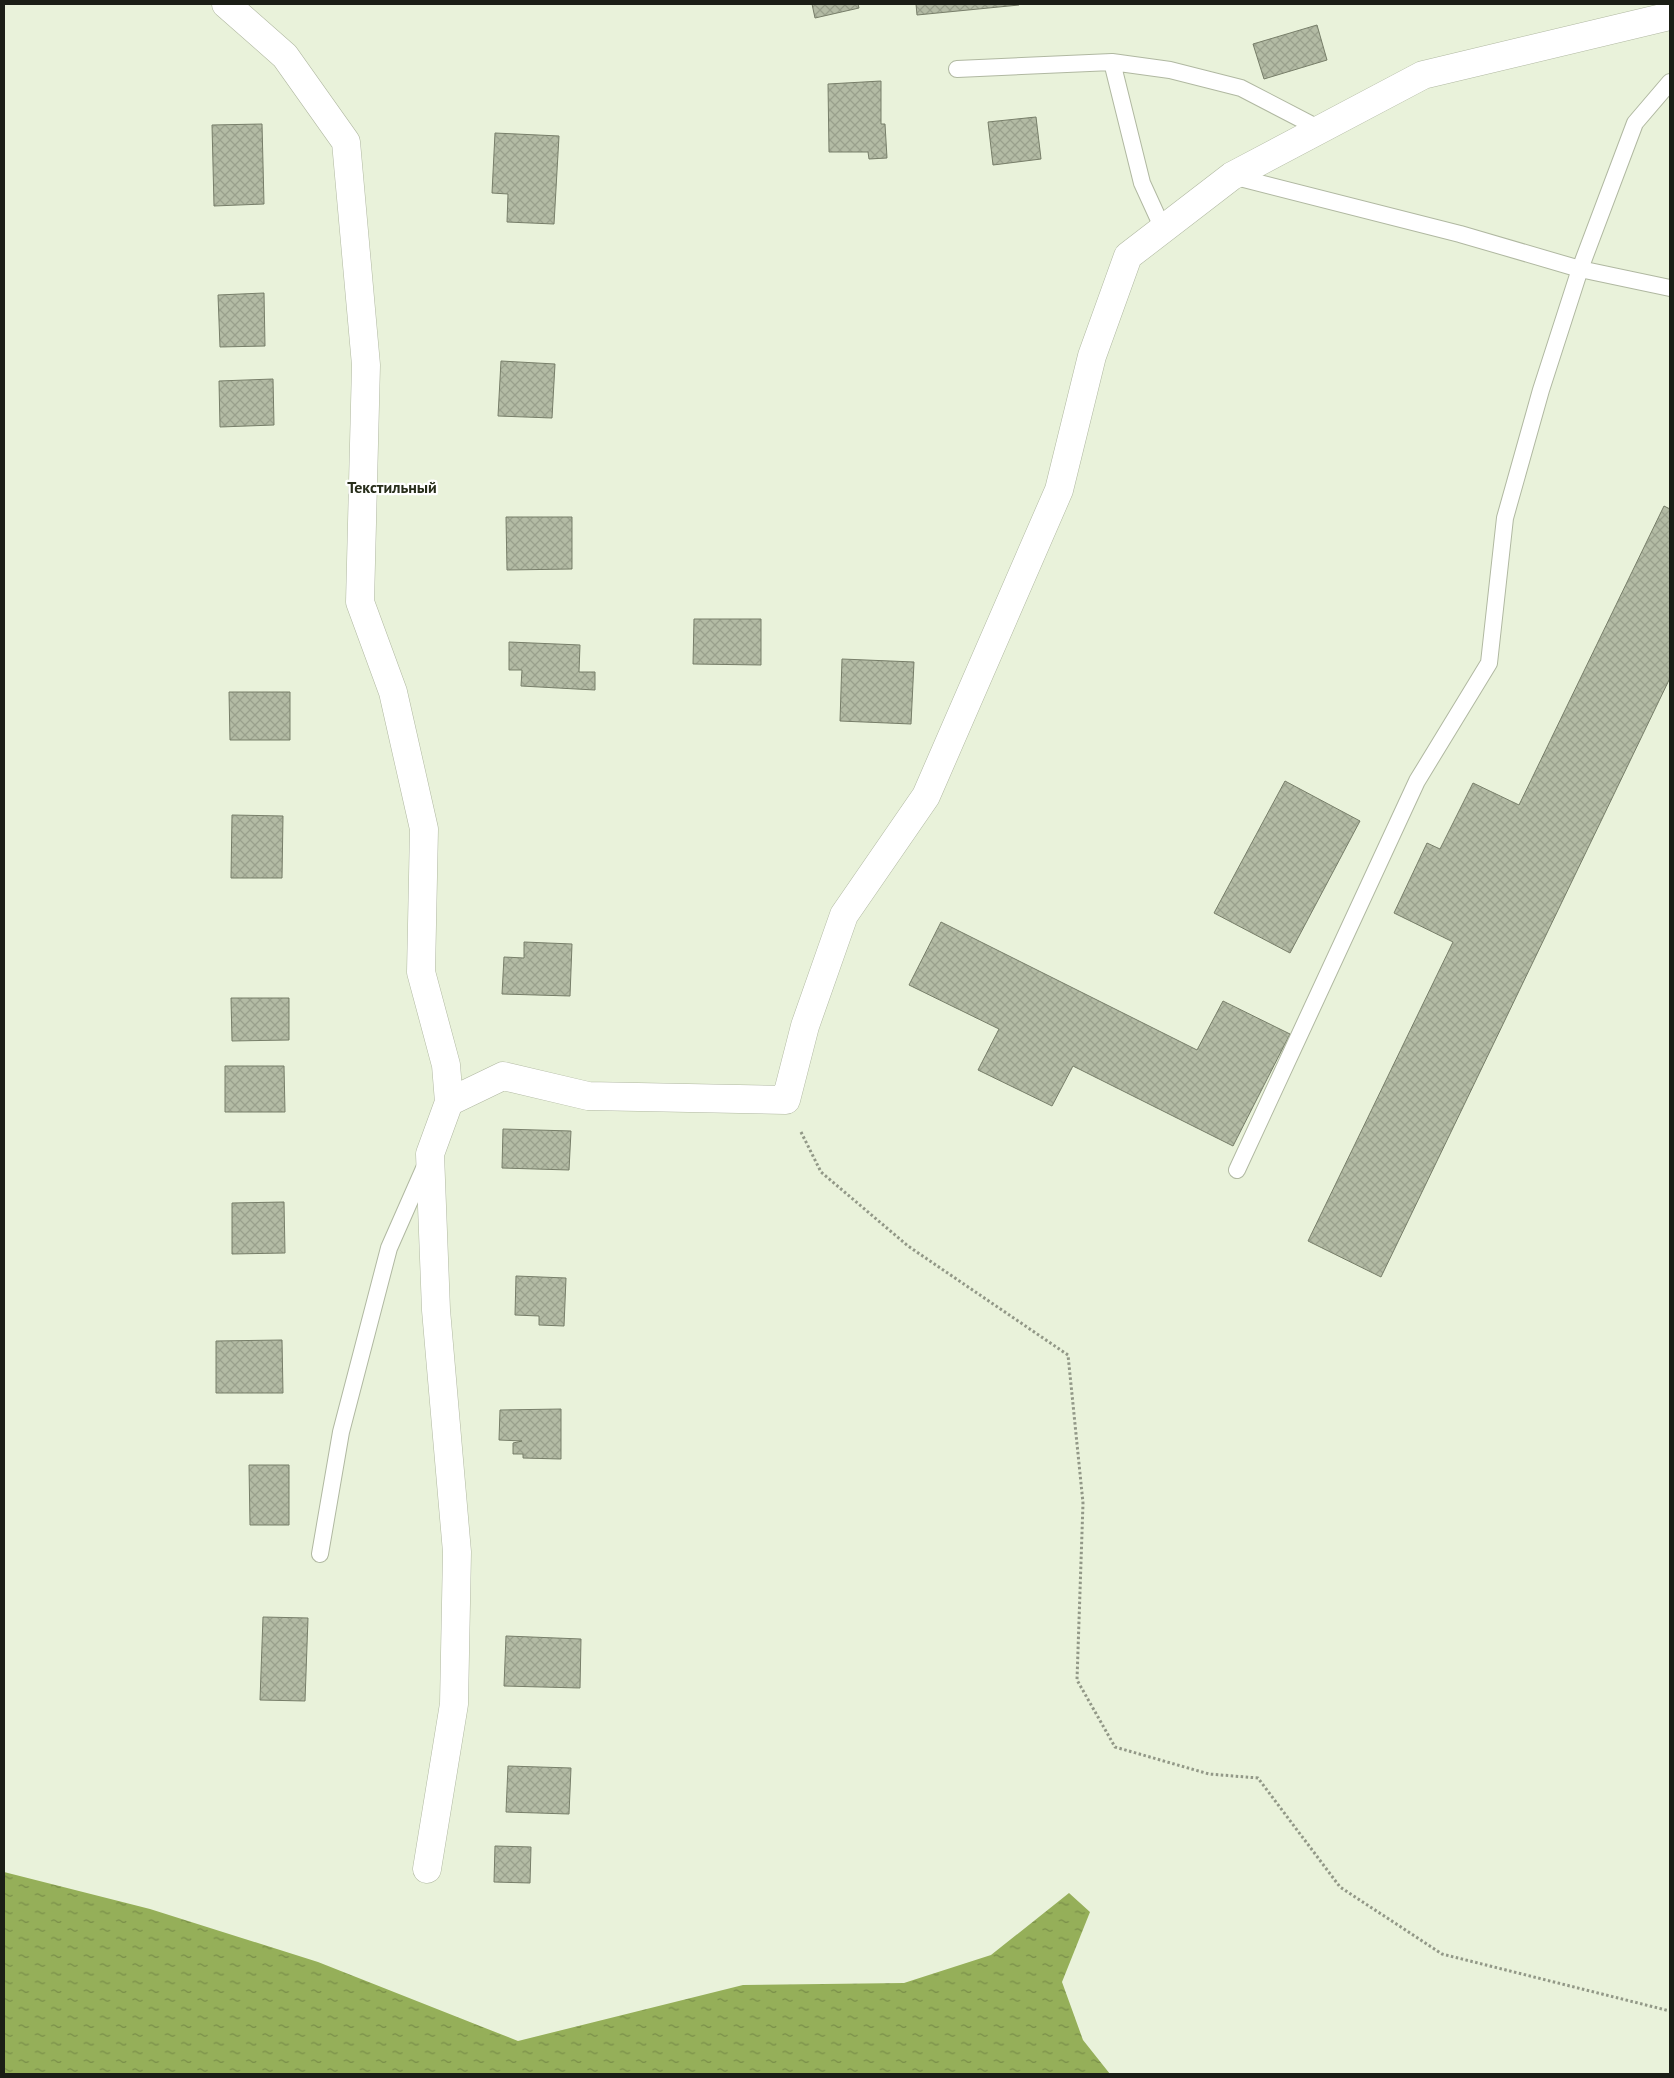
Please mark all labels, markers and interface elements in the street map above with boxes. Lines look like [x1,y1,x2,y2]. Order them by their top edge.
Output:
district label: Текстильный [347,477,437,497]

